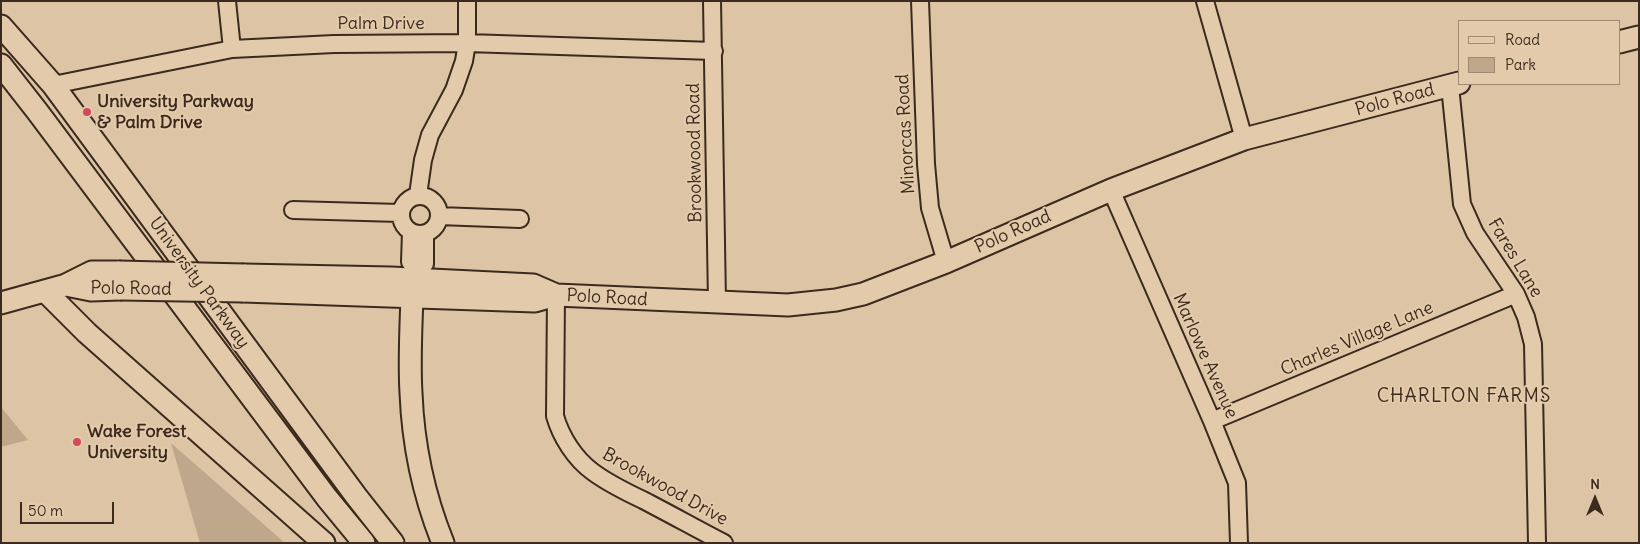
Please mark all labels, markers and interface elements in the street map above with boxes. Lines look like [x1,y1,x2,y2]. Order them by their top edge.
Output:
street label: Palm Drive [337,13,425,35]
legend [1458,20,1620,85]
text: Road [1505,30,1540,49]
text: Park [1505,55,1536,74]
street label: Minorcas Road [892,73,920,195]
street label: Polo Road [1353,79,1437,121]
street label: Brookwood Road [683,83,707,223]
place label: University Parkway & Palm Drive [97,91,254,134]
marker: University Parkway & Palm Drive [81,106,93,118]
street label: Polo Road [972,206,1054,258]
street label: University Parkway [144,213,254,353]
street label: Fares Lane [1483,214,1547,302]
street label: Polo Road [90,277,172,301]
street label: Polo Road [566,285,648,311]
street label: Marlowe Avenue [1168,290,1242,422]
street label: Charles Village Lane [1277,297,1437,381]
district label: CHARLTON FARMS [1375,386,1553,408]
place label: Wake Forest University [87,421,186,464]
marker: Wake Forest University [71,436,83,448]
street label: Brookwood Drive [598,444,732,530]
north arrow [1570,474,1620,524]
text: N [1590,475,1600,493]
scale bar [22,492,116,524]
text: 50 m [28,501,63,520]

